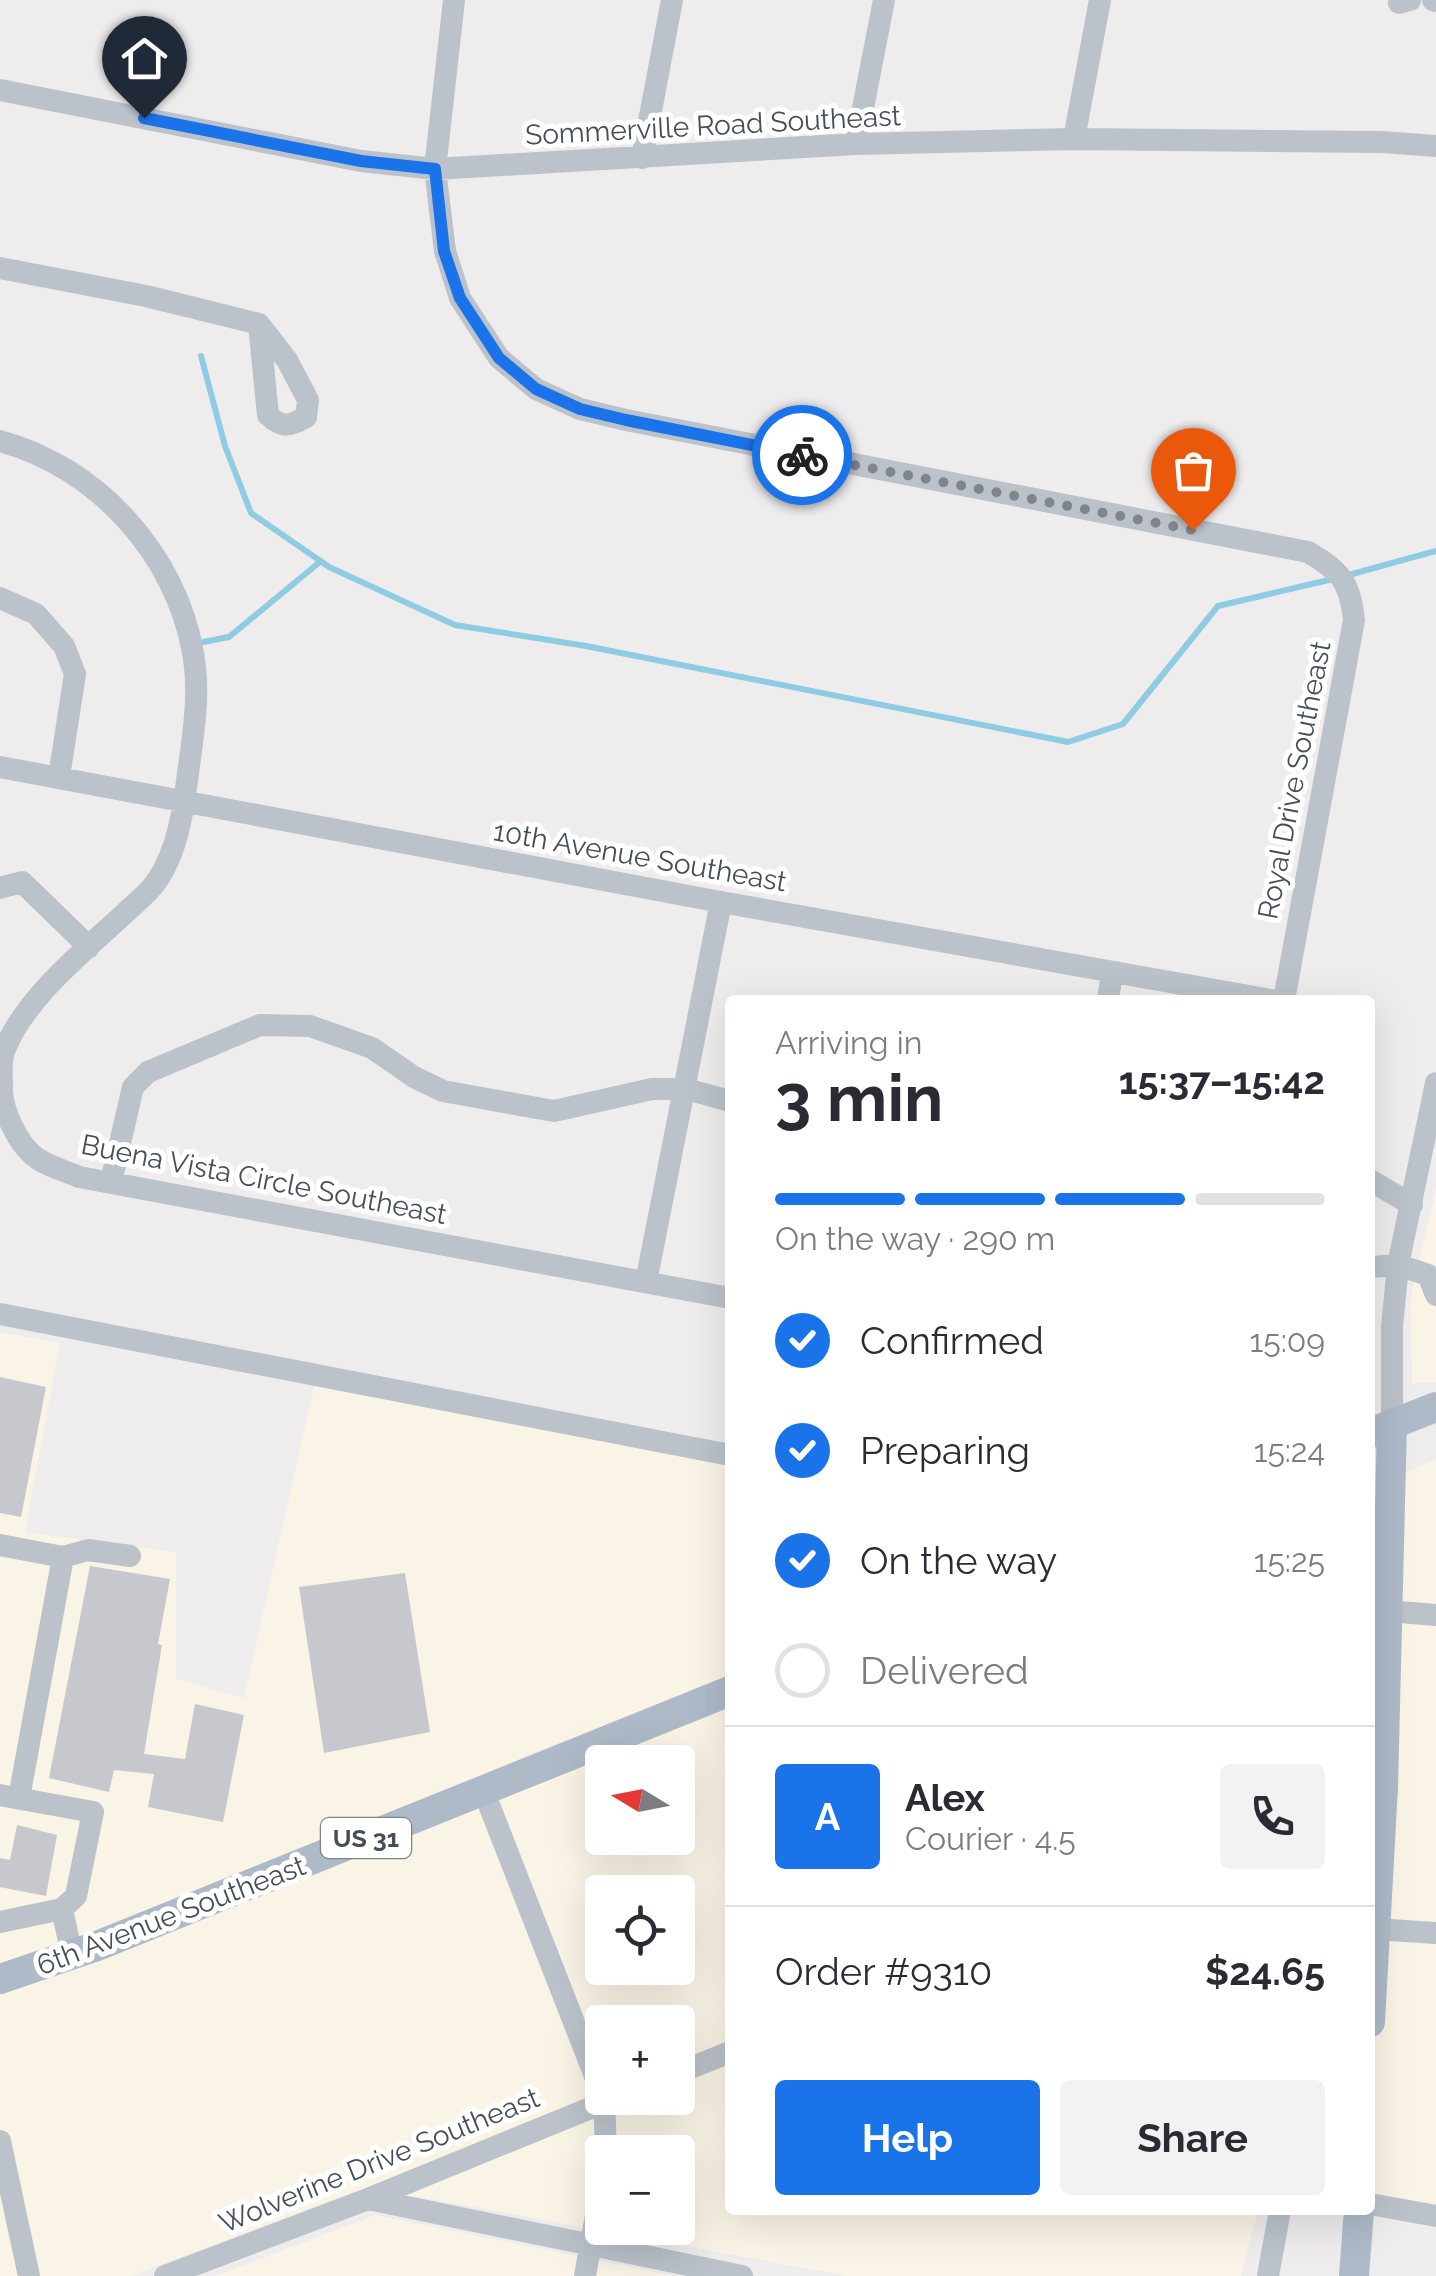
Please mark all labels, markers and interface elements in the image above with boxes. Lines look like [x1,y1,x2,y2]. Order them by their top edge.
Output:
pin [102,16,187,119]
icon: home [117,31,172,86]
street label: Sommerville Road Southeast [524,99,902,152]
courier [752,405,852,505]
icon: bike [775,428,830,483]
pin [1151,428,1236,531]
icon: bag [1166,443,1221,498]
street label: Royal Drive Southeast [1251,638,1338,922]
street label: 10th Avenue Southeast [491,814,790,899]
text: Arriving in [775,1024,922,1061]
text: 15:37–15:42 [1119,1058,1325,1103]
text: 3 min [775,1060,943,1136]
street label: Buena Vista Circle Southeast [78,1128,450,1231]
text: On the way · 290 m [775,1220,1055,1257]
icon: check [775,1313,830,1368]
text: Confirmed [860,1318,1044,1363]
text: 15:09 [1250,1322,1325,1359]
icon: check [775,1423,830,1478]
text: Preparing [860,1428,1030,1473]
text: 15:24 [1254,1432,1325,1469]
icon: check [775,1533,830,1588]
text: On the way [860,1538,1057,1583]
text: 15:25 [1254,1542,1325,1579]
text: Delivered [860,1648,1029,1693]
north arrow [585,1745,695,1855]
map controls [585,1745,695,2245]
button: phone [1220,1764,1325,1869]
text: Alex [905,1775,985,1820]
text: A [815,1794,840,1839]
road number: US 31 [321,1818,411,1858]
text: Courier · 4.5 [905,1820,1076,1857]
street label: 6th Avenue Southeast [32,1849,311,1982]
button: locate [585,1875,695,1985]
text: Order #9310 [775,1949,992,1994]
text: $24.65 [1205,1949,1325,1994]
button: + [585,2005,695,2115]
button: Help [775,2080,1040,2195]
button: Share [1060,2080,1325,2195]
street label: Wolverine Drive Southeast [214,2081,545,2240]
button: − [585,2135,695,2245]

